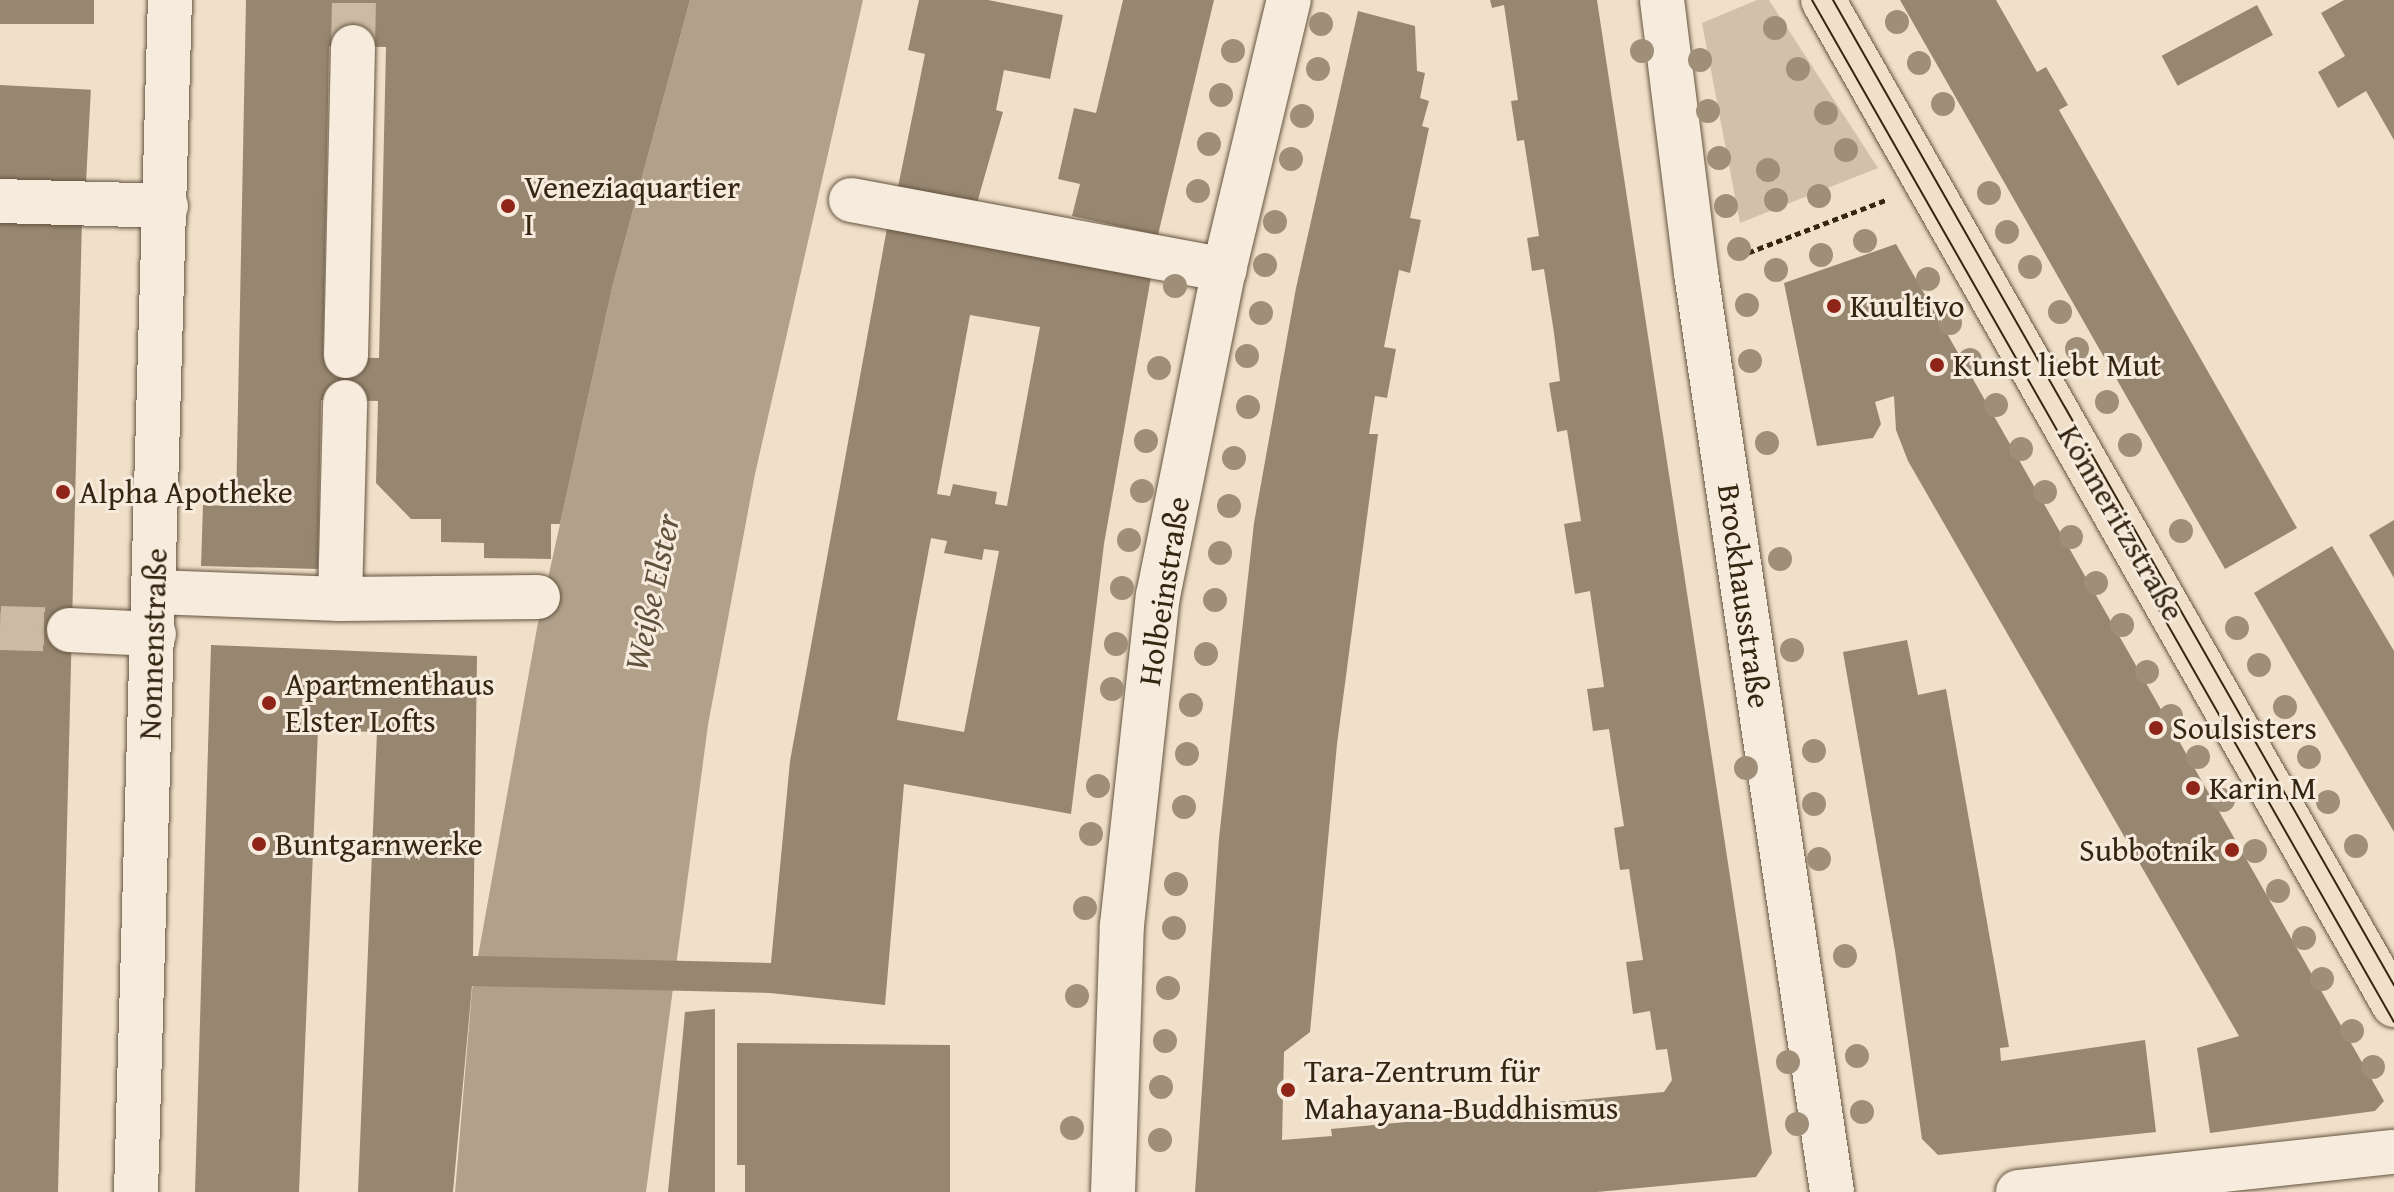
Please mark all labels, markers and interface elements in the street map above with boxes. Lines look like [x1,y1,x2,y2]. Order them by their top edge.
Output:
place label: Veneziaquartier I [524,169,740,244]
marker: Veneziaquartier I [499,197,517,215]
place label: Kuultivo [1850,287,1964,325]
marker: Kuultivo [1825,297,1843,315]
place label: Kunst liebt Mut [1953,346,2161,384]
marker: Kunst liebt Mut [1928,356,1946,374]
street label: Könneritzstraße [2050,418,2192,628]
place label: Alpha Apotheke [79,473,293,511]
street label: Brockhausstraße [1709,481,1779,711]
marker: Alpha Apotheke [54,483,72,501]
street label: Holbeinstraße [1130,494,1198,688]
water label: Weiße Elster [614,510,688,674]
street label: Nonnenstraße [130,547,176,741]
place label: Apartmenthaus Elster Lofts [285,666,495,741]
marker: Apartmenthaus Elster Lofts [260,694,278,712]
place label: Soulsisters [2172,709,2317,747]
marker: Soulsisters [2147,719,2165,737]
place label: Karin M [2209,769,2316,807]
marker: Karin M [2184,779,2202,797]
place label: Buntgarnwerke [275,825,483,863]
place label: Subbotnik [2079,831,2216,869]
marker: Buntgarnwerke [250,835,268,853]
marker: Subbotnik [2223,841,2241,859]
place label: Tara-Zentrum für Mahayana-Buddhismus [1304,1053,1619,1128]
marker: Tara-Zentrum für Mahayana-Buddhismus [1279,1081,1297,1099]

